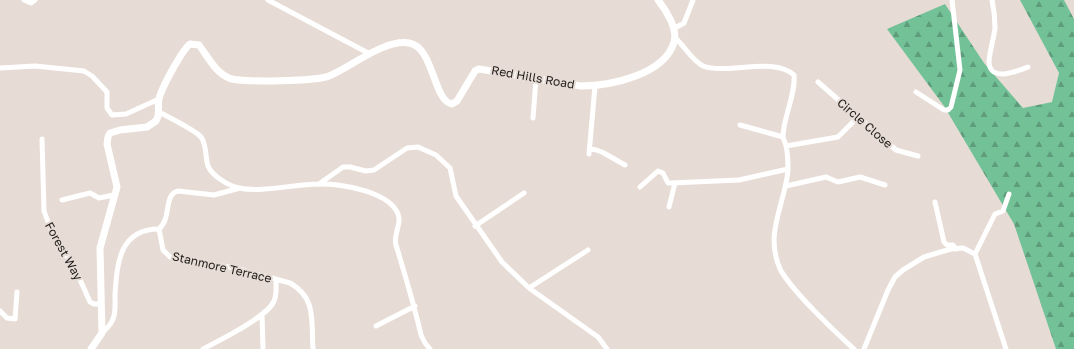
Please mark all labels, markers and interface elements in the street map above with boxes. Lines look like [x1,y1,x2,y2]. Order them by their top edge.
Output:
street label: Red Hills Road [490,62,576,92]
street label: Circle Close [834,95,896,151]
street label: Forest Way [42,219,86,283]
street label: Stanmore Terrace [171,248,273,286]

